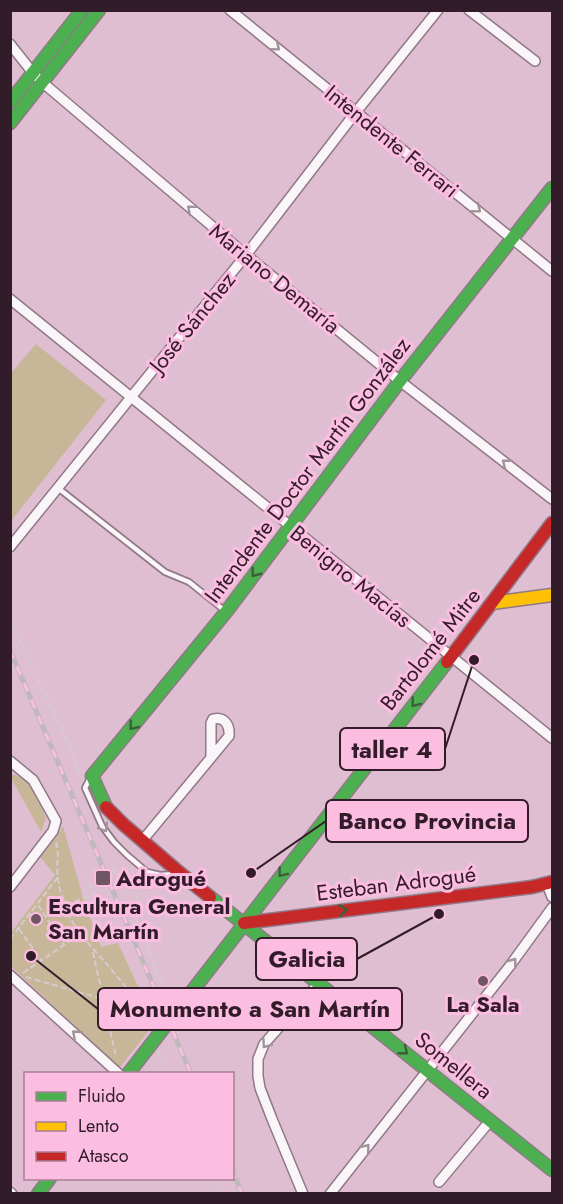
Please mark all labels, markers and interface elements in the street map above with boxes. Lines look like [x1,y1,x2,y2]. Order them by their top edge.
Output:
one-way arrow [269,40,280,51]
street label: Intendente Ferrari [318,77,466,205]
one-way arrow [470,202,481,213]
one-way arrow [187,205,198,216]
street label: Mariano Demaría [203,215,347,341]
street label: José Sánchez [139,265,243,382]
street label: Intendente Doctor Martín González [196,330,418,610]
one-way arrow [502,460,513,471]
street label: Benigno Macías [284,517,419,635]
one-way arrow [252,567,263,578]
street label: Bartolomé Mitre [372,581,488,717]
one-way arrow [412,697,423,708]
one-way arrow [130,719,141,730]
callout: taller 4 [340,728,445,770]
text: taller 4 [351,732,433,767]
callout: Banco Provincia [326,800,528,842]
text: Banco Provincia [338,803,516,838]
one-way arrow [97,822,109,832]
street label: Esteban Adrogué [314,857,478,909]
place label: Adrogué [115,862,206,894]
one-way arrow [279,867,290,878]
marker: Adrogué [94,869,112,887]
place label: Escultura General San Martín [48,890,231,947]
one-way arrow [339,905,348,917]
marker: Escultura General San Martín [29,912,43,926]
callout: Galicia [256,938,357,980]
text: Galicia [269,941,346,976]
one-way arrow [506,957,517,968]
marker: La Sala [476,974,490,988]
callout: Monumento a San Martín [98,988,402,1030]
place label: La Sala [446,988,520,1020]
text: Monumento a San Martín [110,991,390,1026]
street label: Somellera [408,1024,500,1106]
one-way arrow [72,1030,83,1041]
one-way arrow [262,1037,273,1048]
one-way arrow [397,1044,408,1055]
legend [24,1072,234,1180]
text: Fluido [78,1083,126,1109]
text: Lento [78,1113,119,1139]
text: Atasco [78,1143,129,1169]
one-way arrow [359,1144,370,1155]

